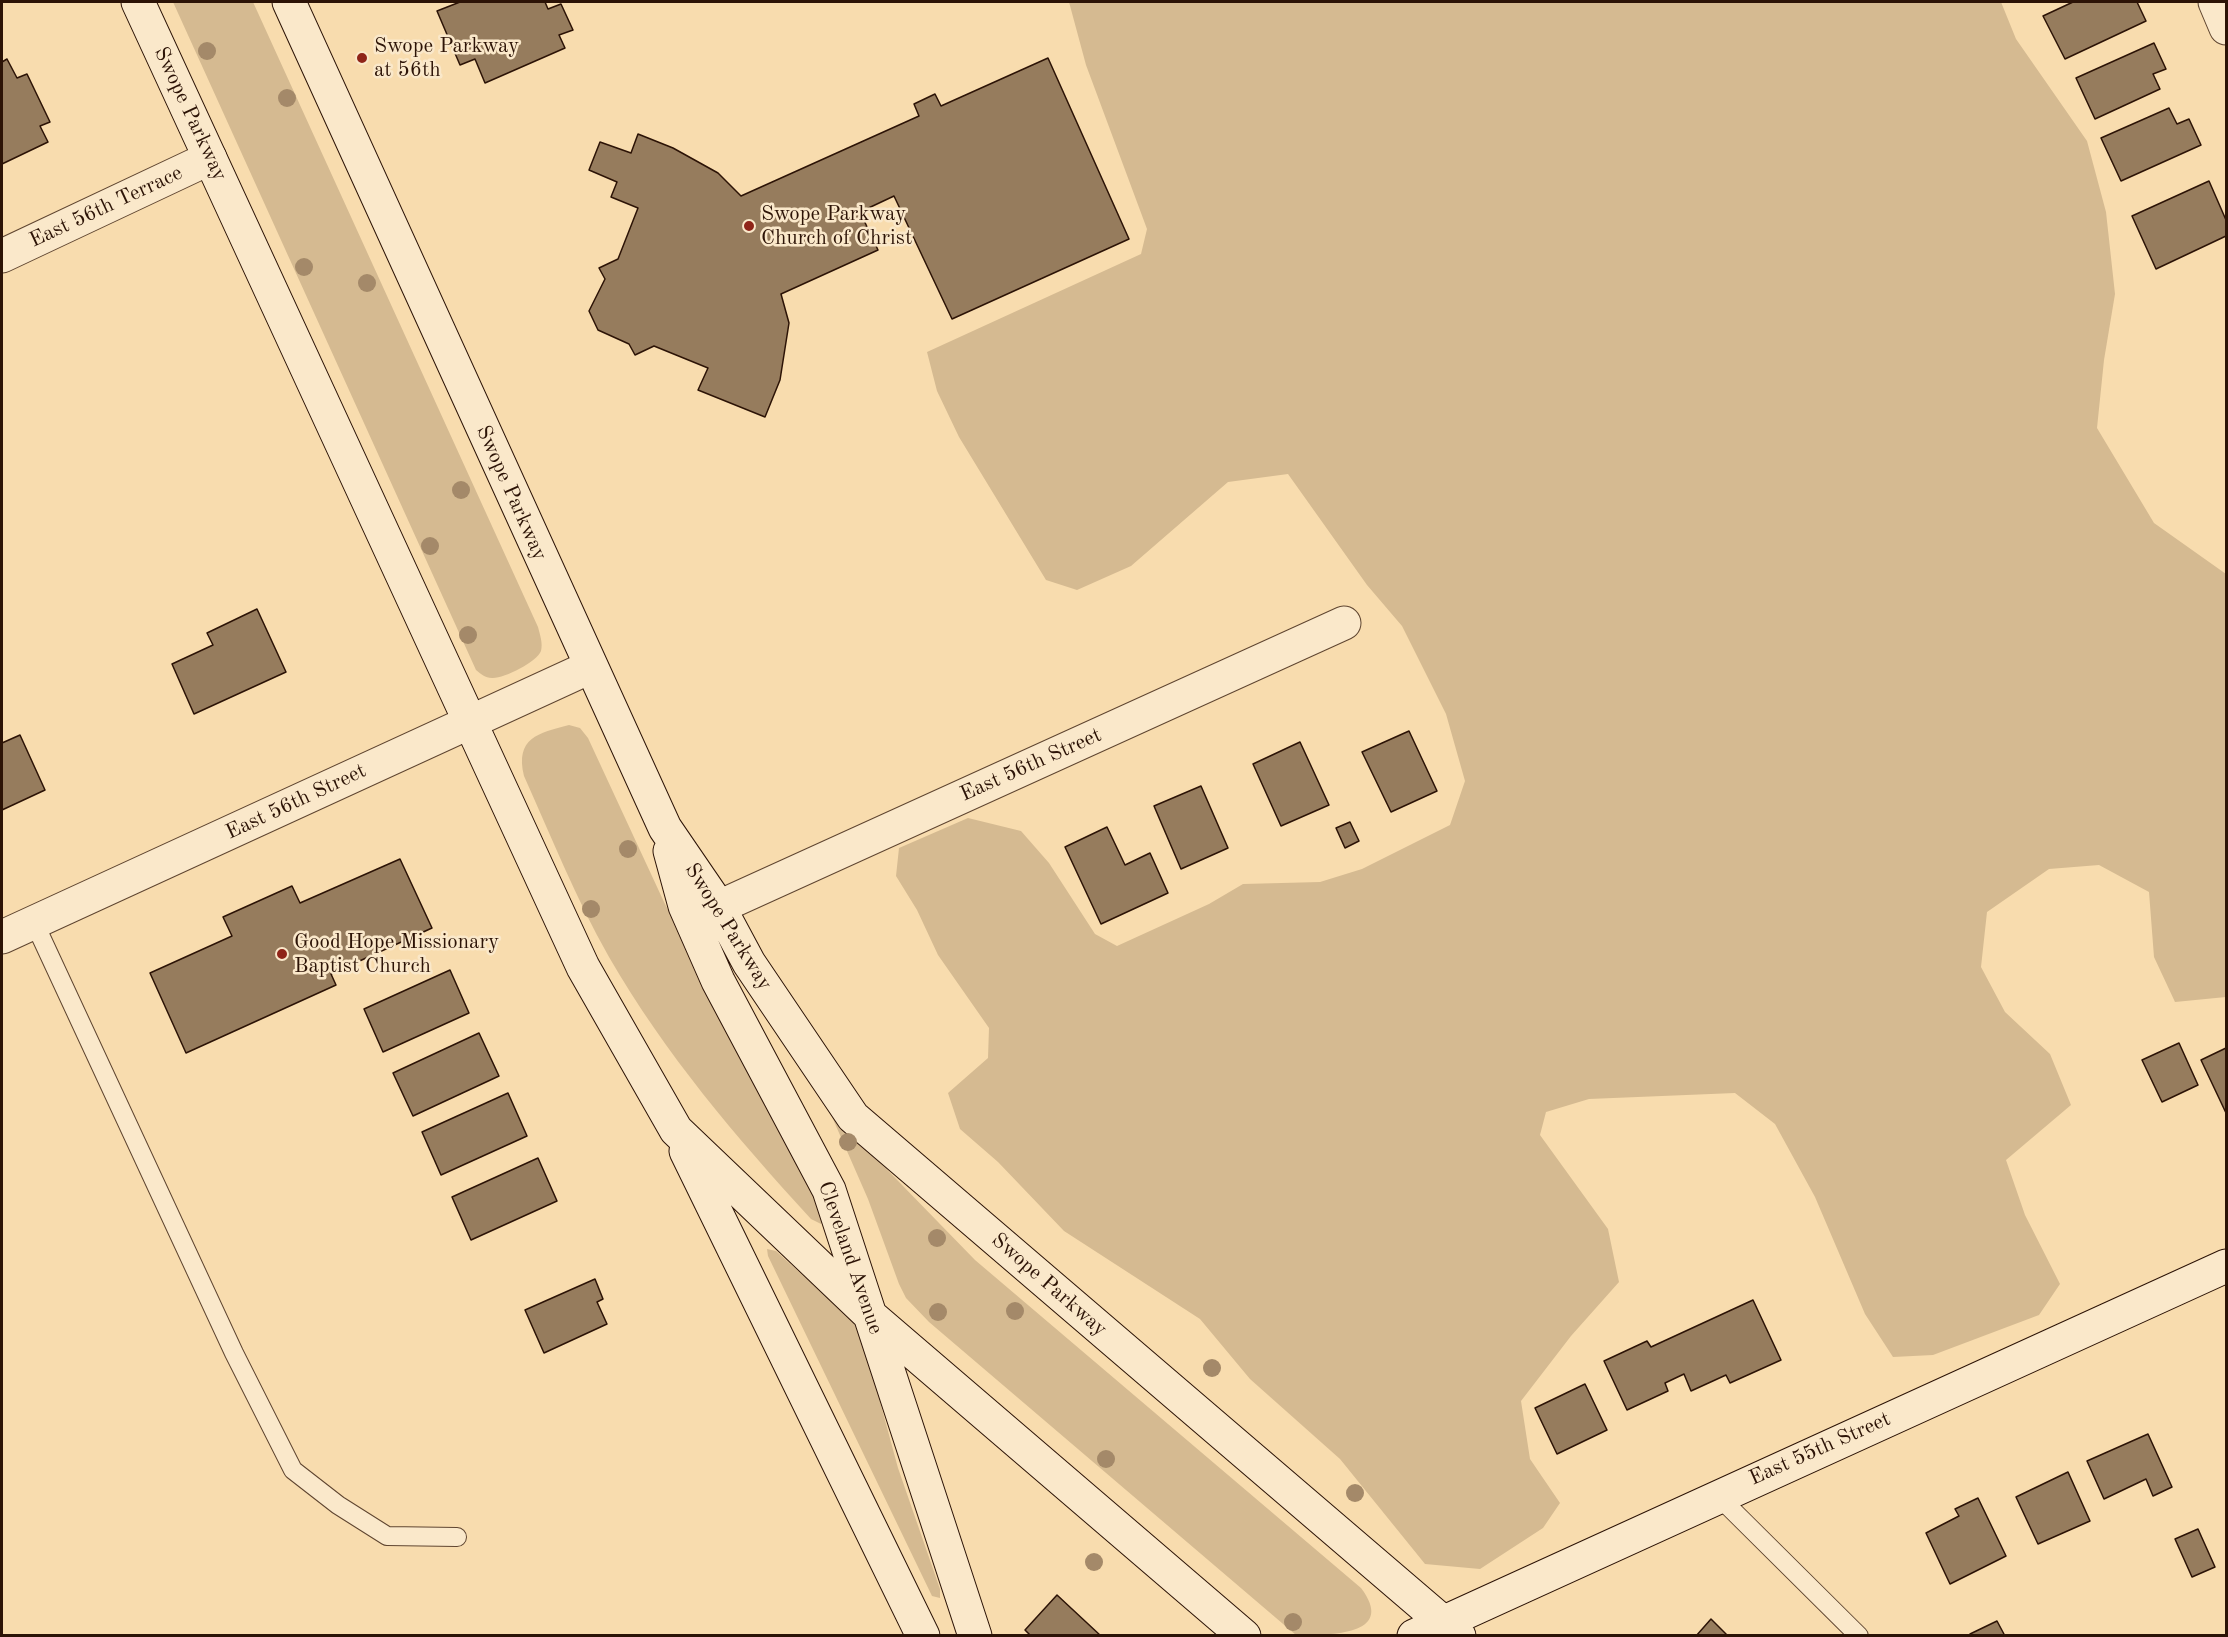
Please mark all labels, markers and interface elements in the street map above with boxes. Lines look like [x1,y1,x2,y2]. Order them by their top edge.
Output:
place label: Swope Parkway at 56th [374,33,519,83]
street label: Swope Parkway [148,43,232,185]
marker: Swope Parkway at 56th [355,51,369,65]
street label: East 56th Terrace [26,161,186,253]
place label: Swope Parkway Church of Christ [761,201,912,251]
marker: Swope Parkway Church of Christ [742,219,756,233]
street label: Swope Parkway [470,422,552,564]
street label: East 56th Street [957,723,1105,807]
street label: East 56th Street [222,758,370,846]
street label: Swope Parkway [679,859,777,995]
place label: Good Hope Missionary Baptist Church [294,929,499,979]
marker: Good Hope Missionary Baptist Church [275,947,289,961]
street label: Cleveland Avenue [812,1178,888,1338]
street label: Swope Parkway [986,1228,1112,1342]
street label: East 55th Street [1746,1407,1894,1491]

